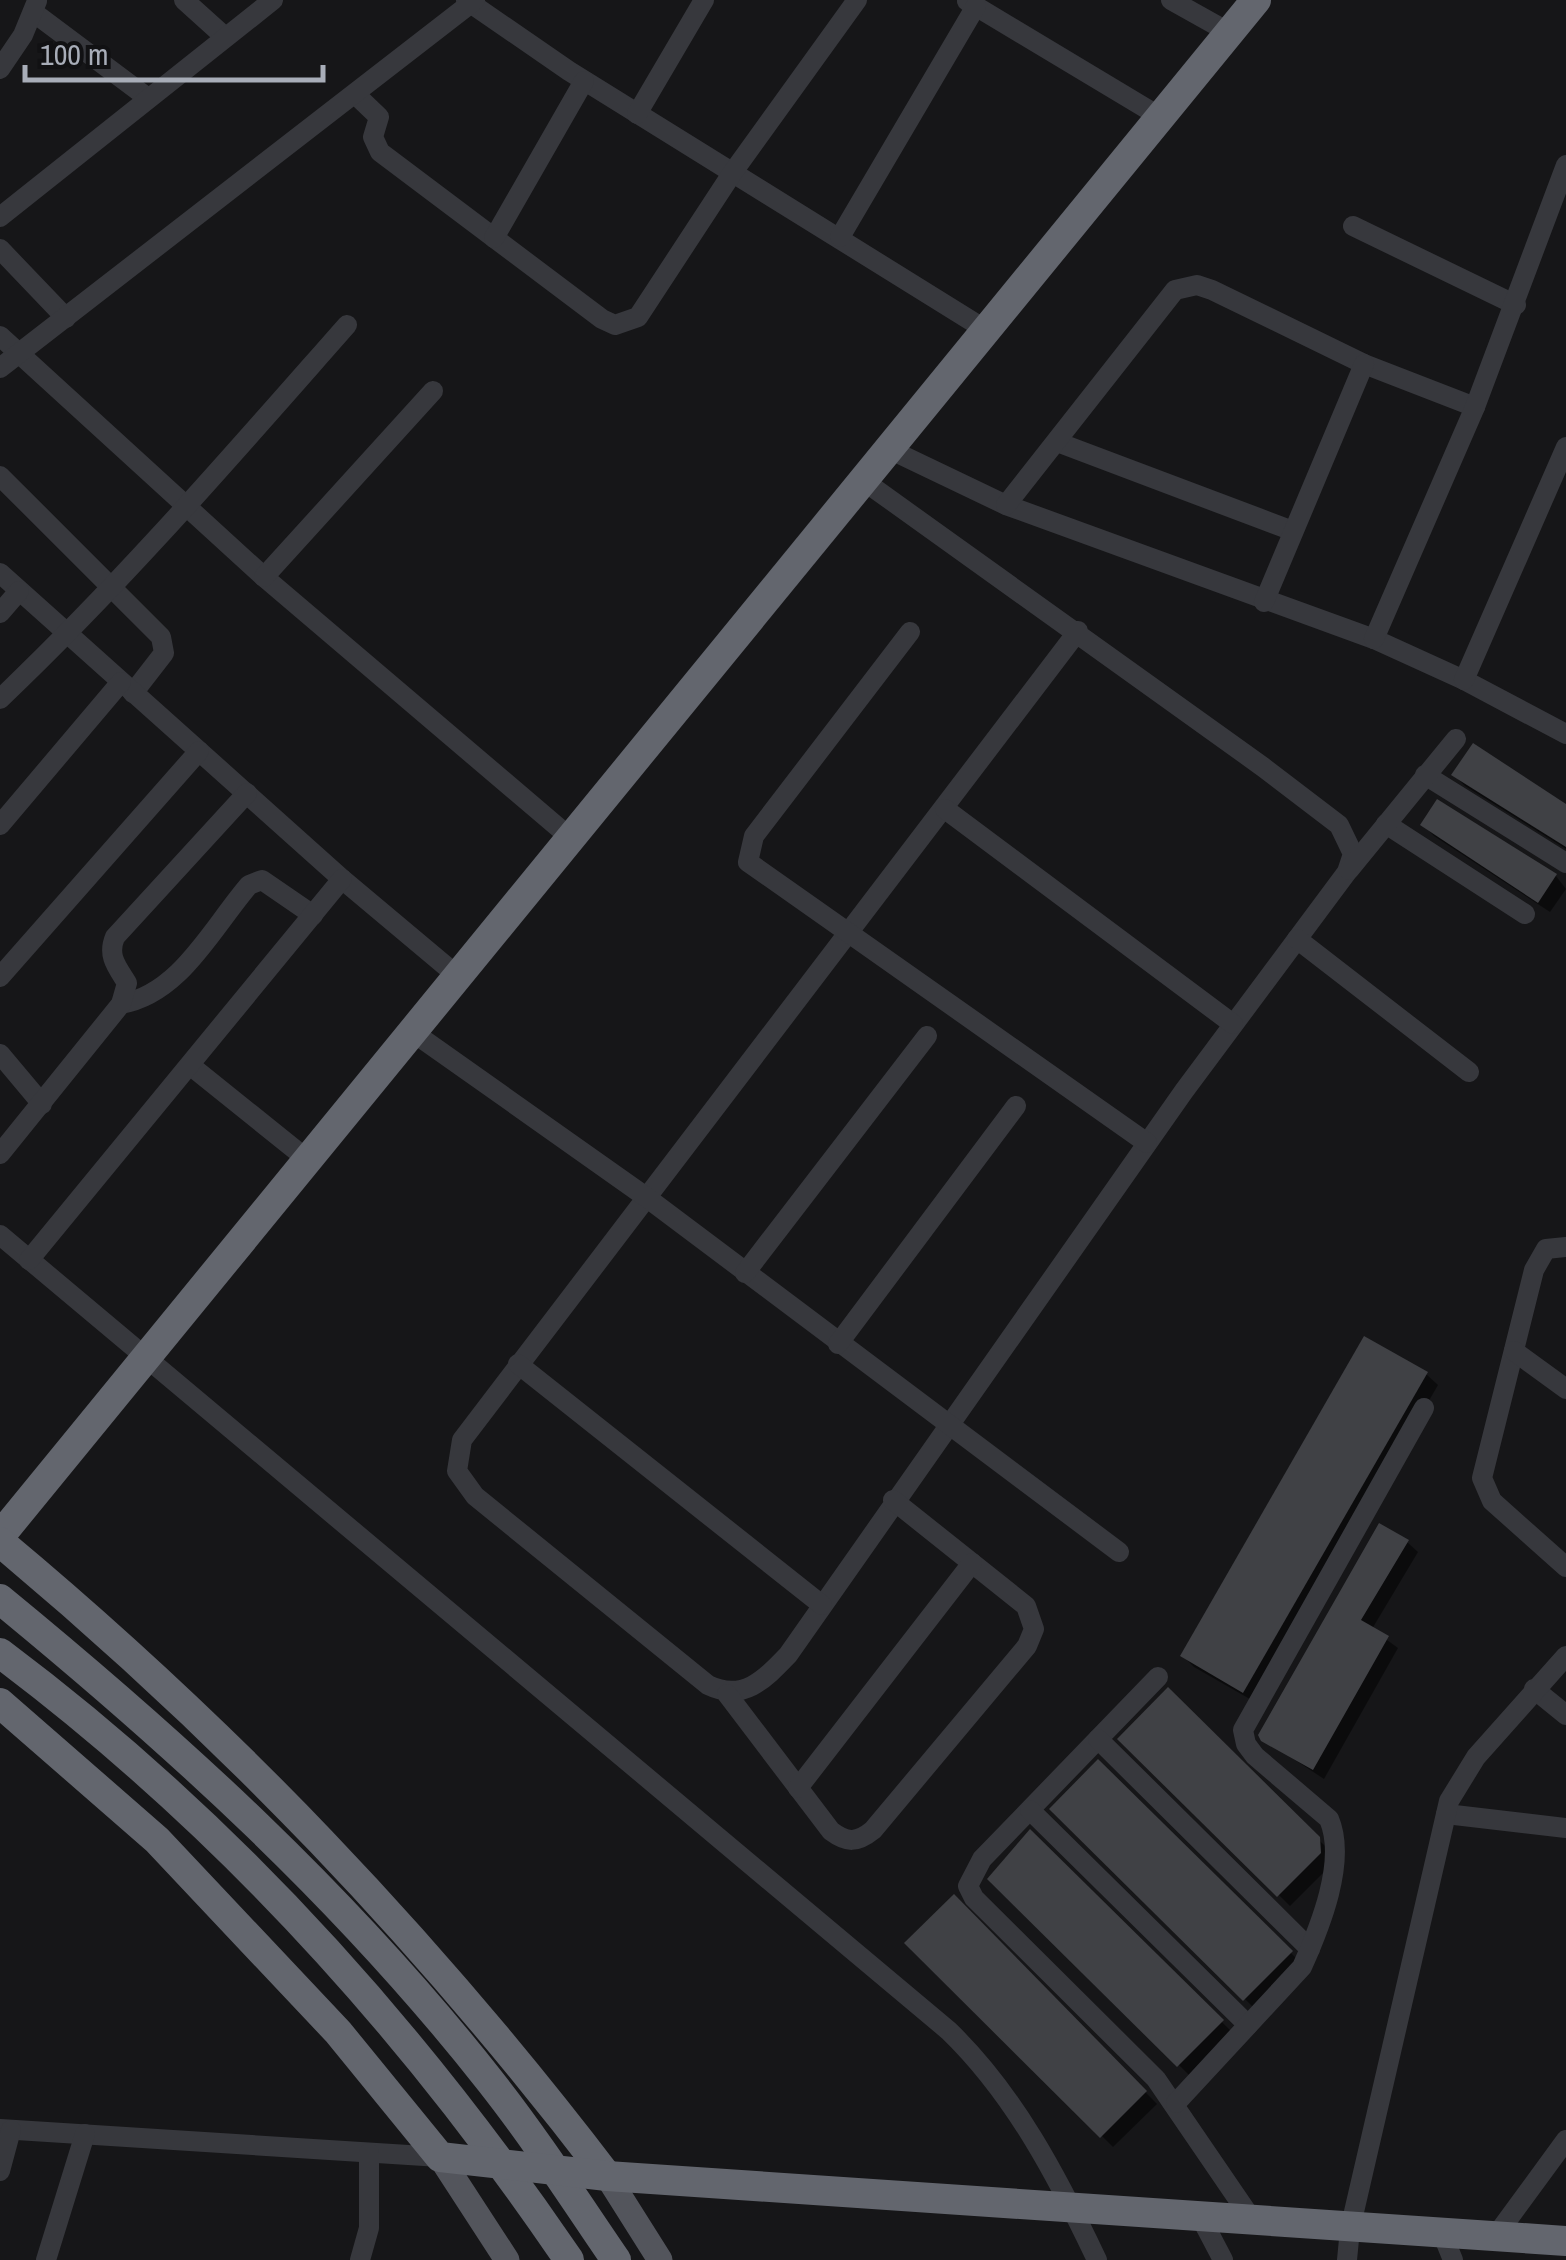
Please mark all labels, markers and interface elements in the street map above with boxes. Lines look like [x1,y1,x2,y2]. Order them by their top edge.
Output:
scale bar [25,20,322,82]
text: 100 m [40,34,108,74]

